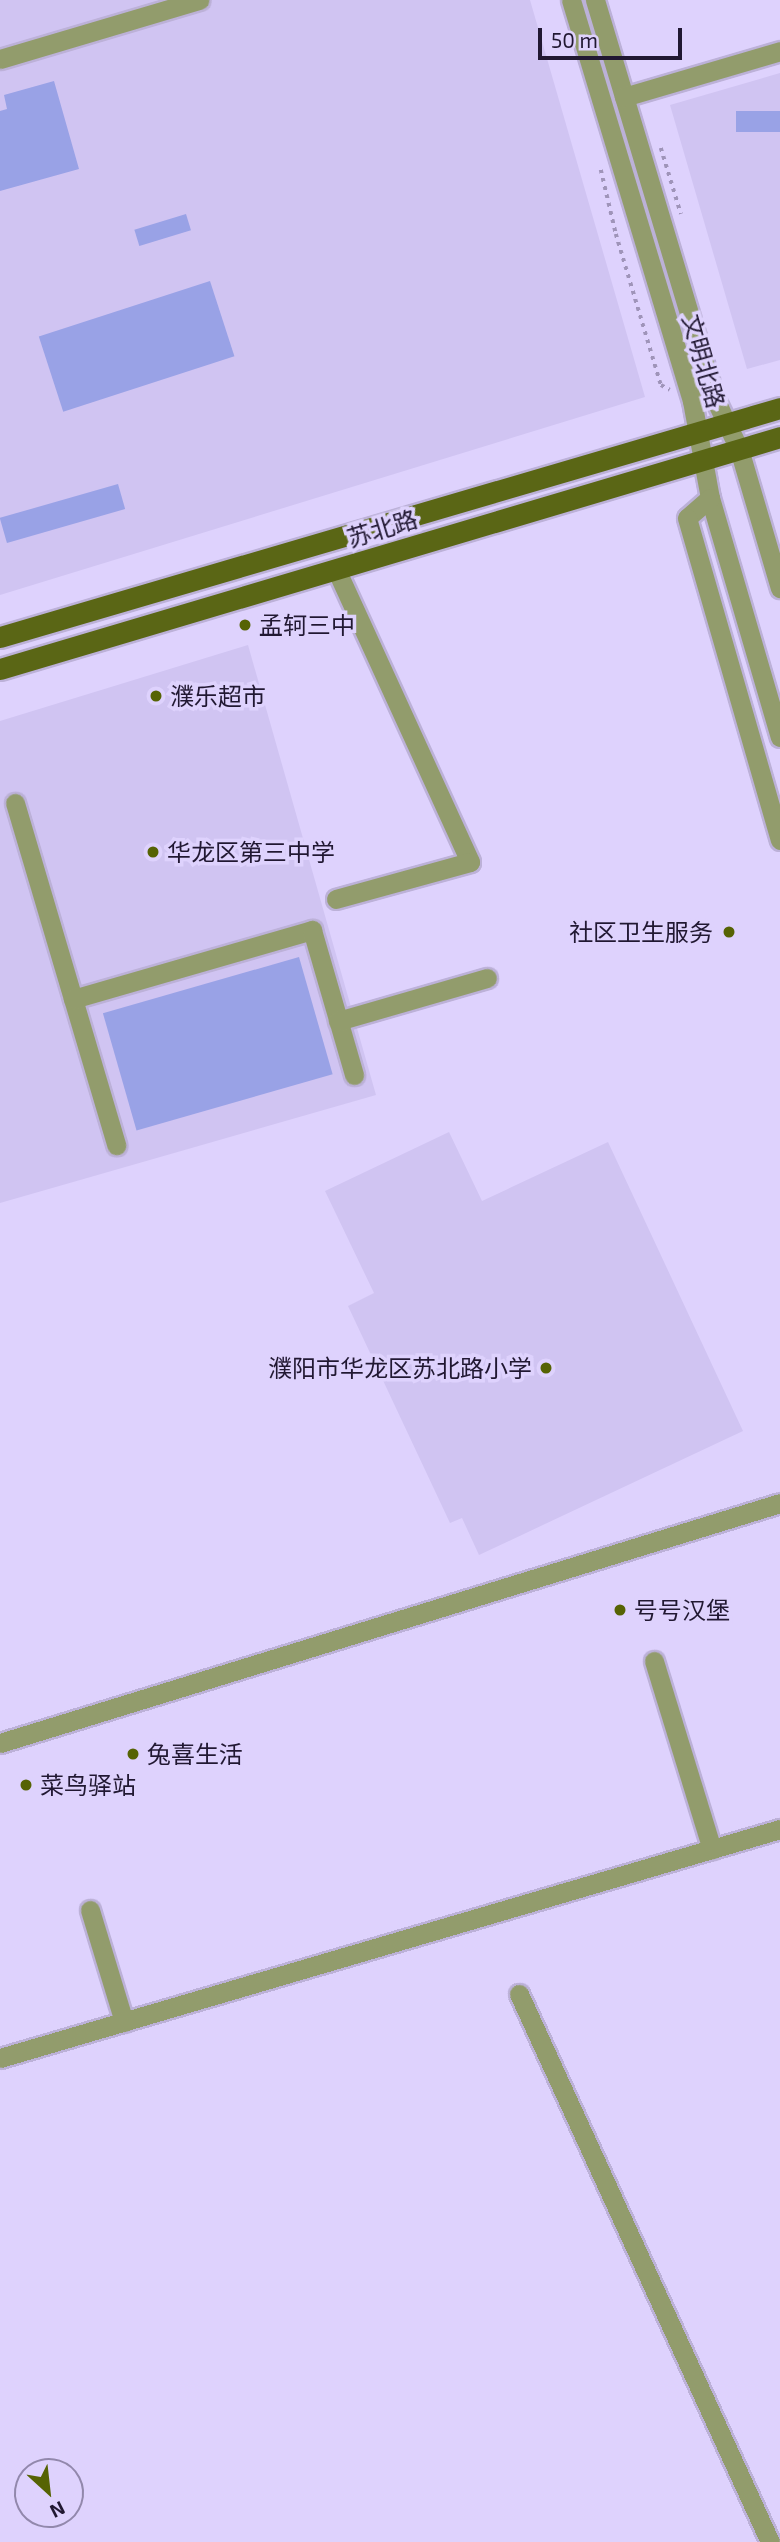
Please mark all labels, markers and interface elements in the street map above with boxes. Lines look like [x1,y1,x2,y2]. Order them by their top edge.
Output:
scale bar [542,14,686,58]
text: 50 m [551,27,598,52]
street label: 文明北路 [677,311,731,411]
street label: 苏北路 [343,504,421,552]
place label: 孟轲三中 [259,611,355,639]
marker: 孟轲三中 [237,617,253,633]
place label: 濮乐超市 [170,682,266,710]
marker: 濮乐超市 [148,688,164,704]
place label: 华龙区第三中学 [167,838,335,866]
marker: 华龙区第三中学 [145,844,161,860]
place label: 社区卫生服务 [569,918,713,946]
marker: 社区卫生服务 [719,922,739,942]
place label: 濮阳市华龙区苏北路小学 [268,1354,532,1382]
marker: 濮阳市华龙区苏北路小学 [538,1360,554,1376]
place label: 号号汉堡 [634,1596,730,1624]
marker: 号号汉堡 [612,1602,628,1618]
place label: 兔喜生活 [147,1740,243,1768]
marker: 兔喜生活 [125,1746,141,1762]
place label: 菜鸟驿站 [40,1771,136,1799]
marker: 菜鸟驿站 [18,1777,34,1793]
north arrow [14,2458,84,2528]
text: N [47,2497,69,2524]

